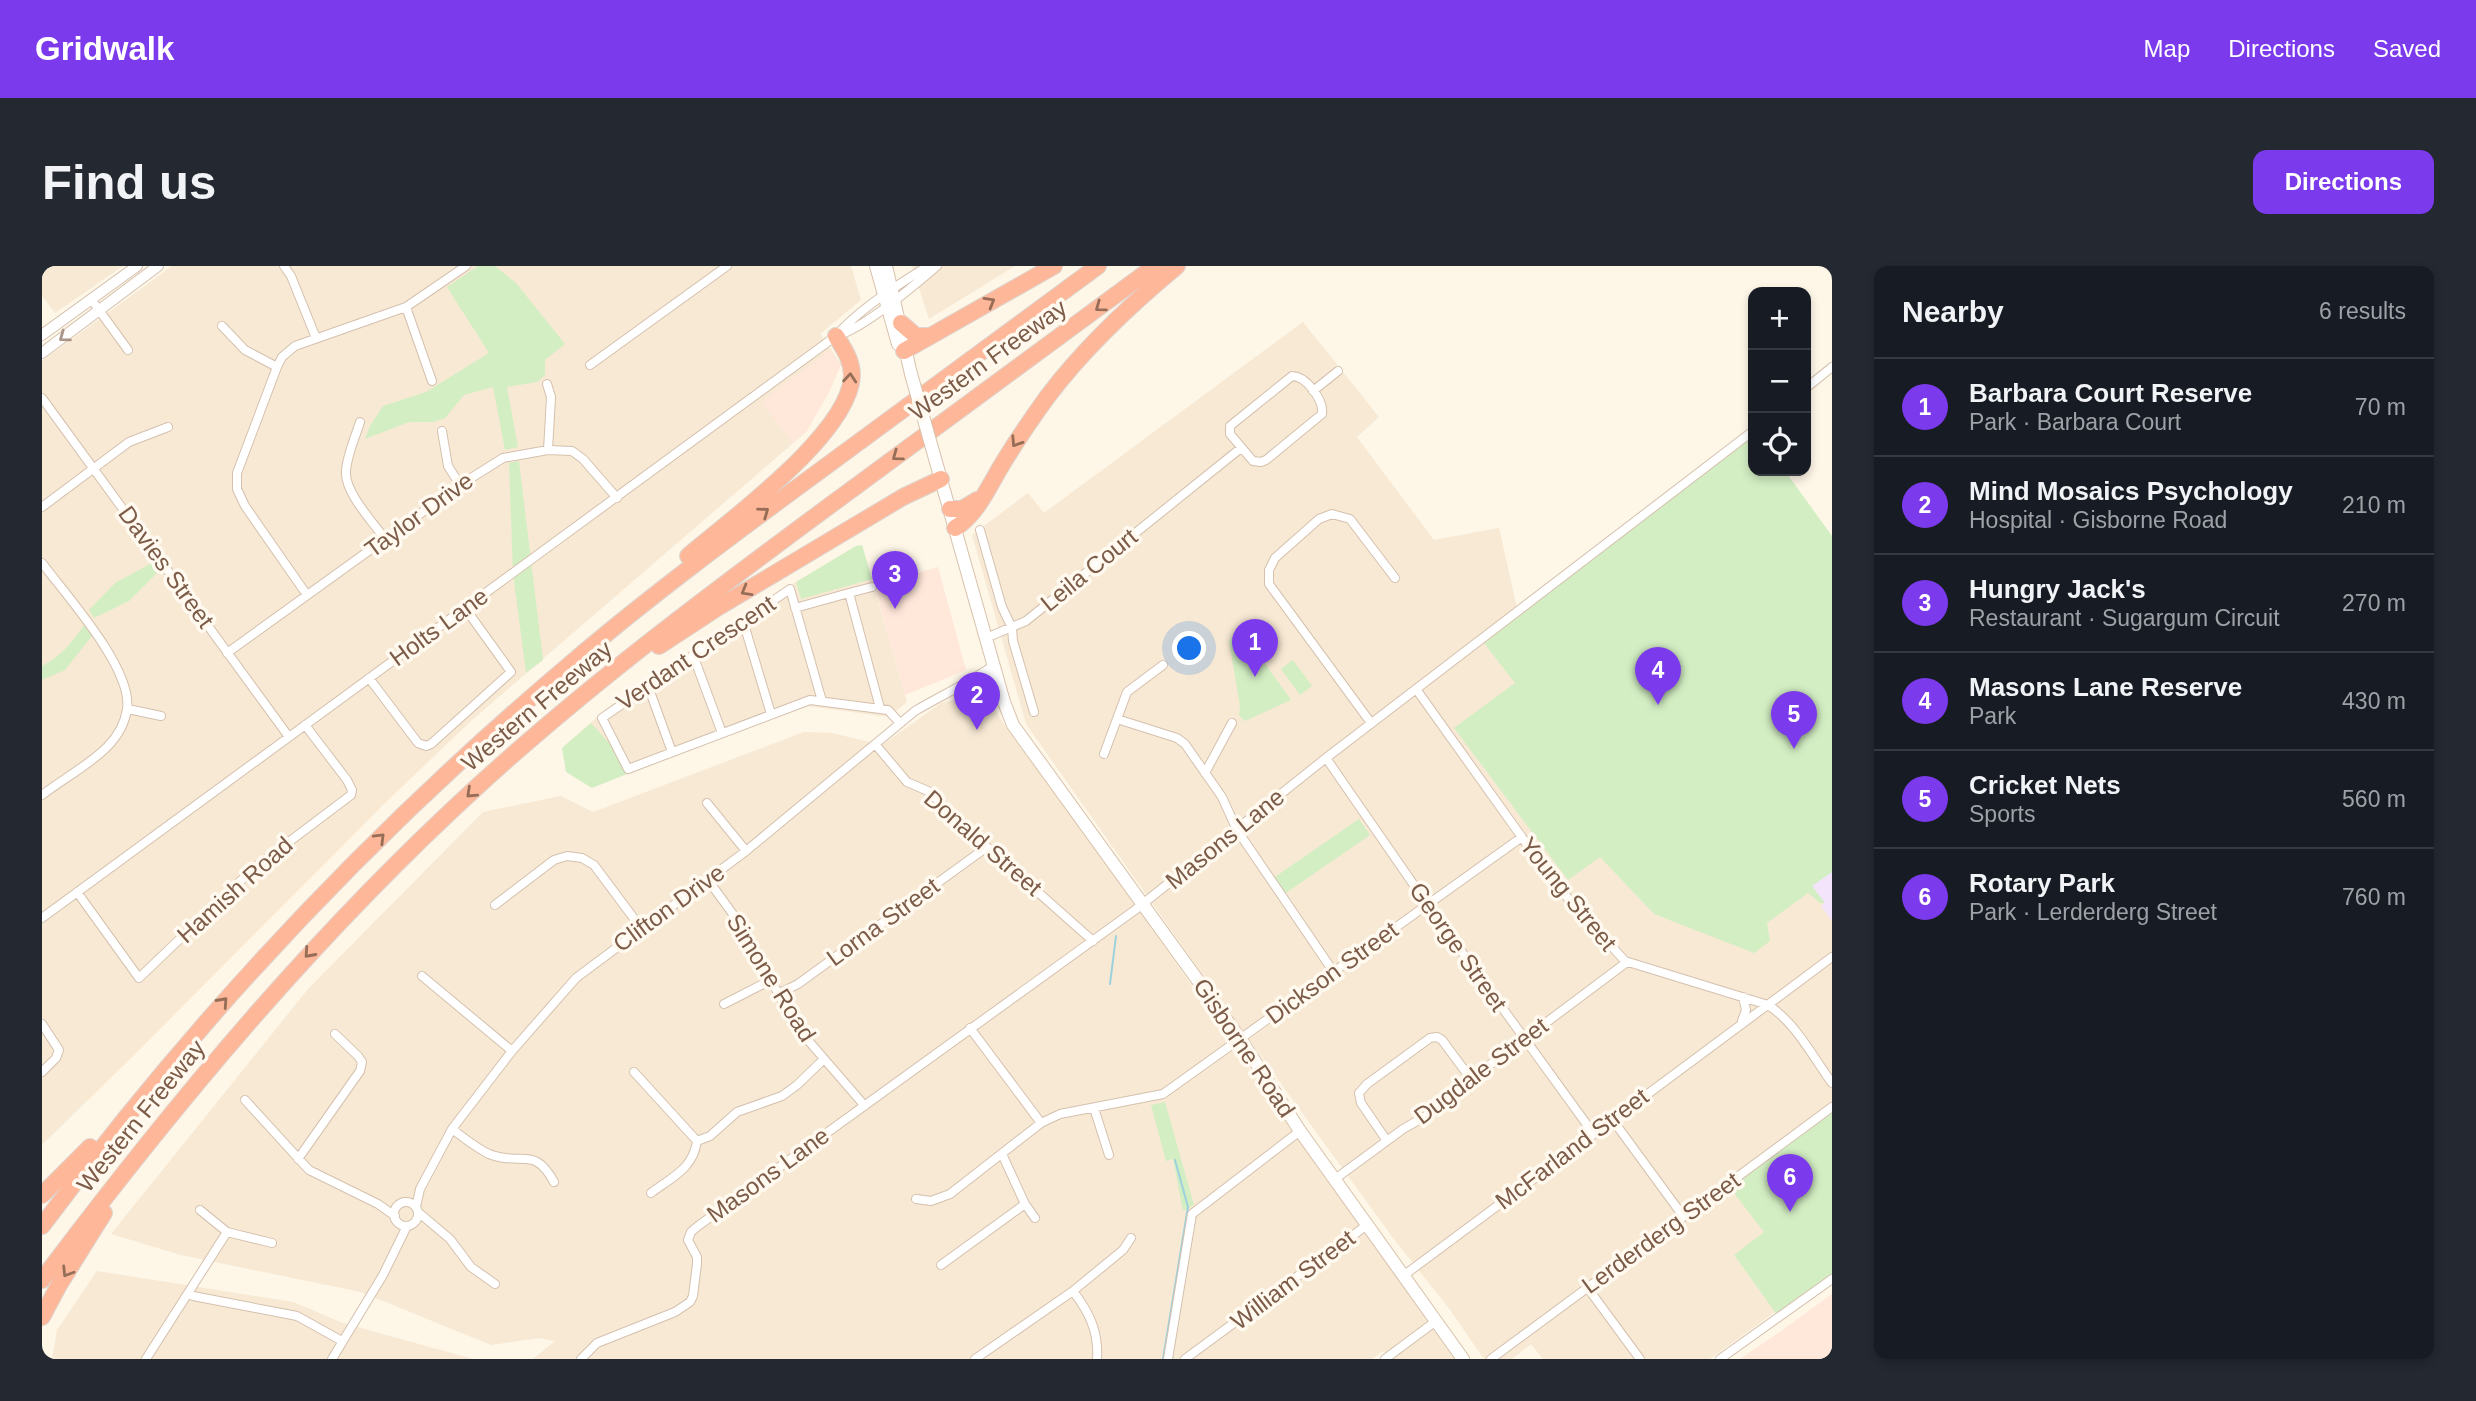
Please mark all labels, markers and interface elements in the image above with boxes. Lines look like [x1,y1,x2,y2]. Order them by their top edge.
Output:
text: Gridwalk [35,30,174,67]
text: Map [2144,35,2190,62]
text: Directions [2228,35,2335,62]
text: Saved [2373,35,2441,62]
button: Directions [2253,150,2434,214]
text: Find us [42,155,216,209]
map controls [1748,287,1811,476]
button: + [1748,287,1811,350]
street label: Western Freeway [904,294,1072,426]
text: Nearby [1902,295,2004,328]
one-way arrow [982,297,995,310]
one-way arrow [1095,298,1108,311]
text: 6 results [2319,298,2406,324]
one-way arrow [59,329,72,341]
button: − [1748,350,1811,413]
one-way arrow [842,372,857,383]
text: Barbara Court Reserve [1969,378,2252,408]
text: 1 [1919,394,1931,420]
text: 70 m [2355,394,2406,420]
text: Park · Barbara Court [1969,409,2181,435]
button: locate [1748,413,1811,476]
one-way arrow [1012,434,1025,447]
one-way arrow [892,448,905,460]
street label: Taylor Drive [360,466,478,563]
text: Mind Mosaics Psychology [1969,476,2293,506]
text: 2 [1919,492,1931,518]
text: 210 m [2342,492,2406,518]
street label: Davies Street [113,500,220,633]
text: Hospital · Gisborne Road [1969,507,2227,533]
one-way arrow [756,508,768,520]
street label: Leila Court [1035,522,1143,617]
pin: 3 [872,551,918,609]
text: Hungry Jack's [1969,574,2146,604]
street label: Holts Lane [384,582,493,671]
one-way arrow [741,583,754,596]
street label: Verdant Crescent [611,589,780,716]
text: 3 [1919,590,1931,616]
text: 270 m [2342,590,2406,616]
text: Restaurant · Sugargum Circuit [1969,605,2280,631]
pin: 1 [1232,619,1278,677]
your location [1172,631,1206,665]
street label: Western Freeway [456,635,617,776]
pin: 4 [1635,647,1681,705]
pin: 2 [954,672,1000,730]
text: Masons Lane Reserve [1969,672,2242,702]
text: 4 [1919,688,1931,714]
text: 430 m [2342,688,2406,714]
pin: 5 [1771,691,1817,749]
text: Park [1969,703,2016,729]
text: Cricket Nets [1969,770,2121,800]
street label: Masons Lane [1160,783,1289,894]
one-way arrow [466,784,479,797]
street label: Donald Street [919,784,1048,901]
text: 5 [1919,786,1931,812]
text: 560 m [2342,786,2406,812]
text: Sports [1969,801,2035,827]
street label: Hamish Road [172,831,298,948]
street label: Young Street [1515,832,1622,956]
one-way arrow [372,834,384,846]
street label: Clifton Drive [608,858,730,957]
text: Rotary Park [1969,868,2115,898]
street label: Lorna Street [821,872,944,971]
street label: George Street [1404,877,1513,1016]
text: 6 [1919,884,1931,910]
text: 760 m [2342,884,2406,910]
text: Park · Lerderderg Street [1969,899,2217,925]
street label: Simone Road [721,909,821,1047]
street label: Dickson Street [1261,916,1403,1029]
one-way arrow [305,945,317,958]
street label: Gisborne Road [1188,973,1301,1122]
one-way arrow [214,997,227,1010]
street label: Dugdale Street [1409,1011,1553,1130]
street label: Western Freeway [71,1034,210,1197]
street label: McFarland Street [1490,1082,1654,1215]
street label: Masons Lane [701,1121,834,1228]
pin: 6 [1767,1154,1813,1212]
street label: Lerderderg Street [1577,1166,1745,1299]
street label: William Street [1225,1224,1360,1335]
one-way arrow [63,1264,76,1277]

